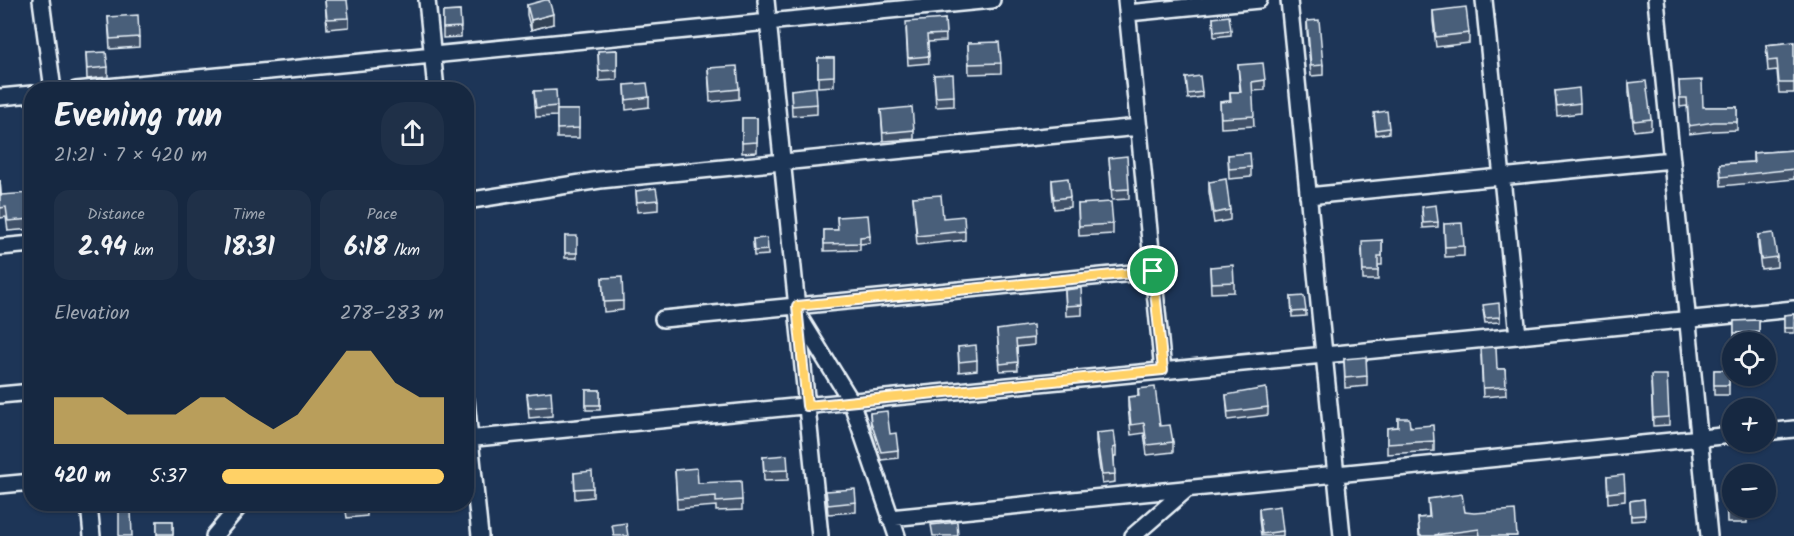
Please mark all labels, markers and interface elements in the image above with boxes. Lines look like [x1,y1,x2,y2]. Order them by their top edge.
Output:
text: Evening run [54,91,222,144]
button: share [381,102,444,165]
text: 21:21 · 7 × 420 m [54,140,207,172]
text: Distance [87,202,145,227]
text: Time [233,202,265,227]
text: Pace [367,202,397,227]
text: 2.94 [78,227,127,269]
text: 18:31 [223,227,275,269]
text: 6:18 [344,227,388,269]
text: km [127,238,154,263]
text: /km [388,238,420,263]
pin [1127,245,1178,296]
icon: arrive [1136,254,1169,287]
text: Elevation [54,298,130,330]
text: 278–283 m [340,298,444,330]
map controls [1722,332,1776,518]
button: locate [1722,332,1776,386]
button: + [1722,398,1776,452]
text: 420 m [54,461,111,493]
text: 5:37 [150,461,186,493]
button: − [1722,464,1776,518]

